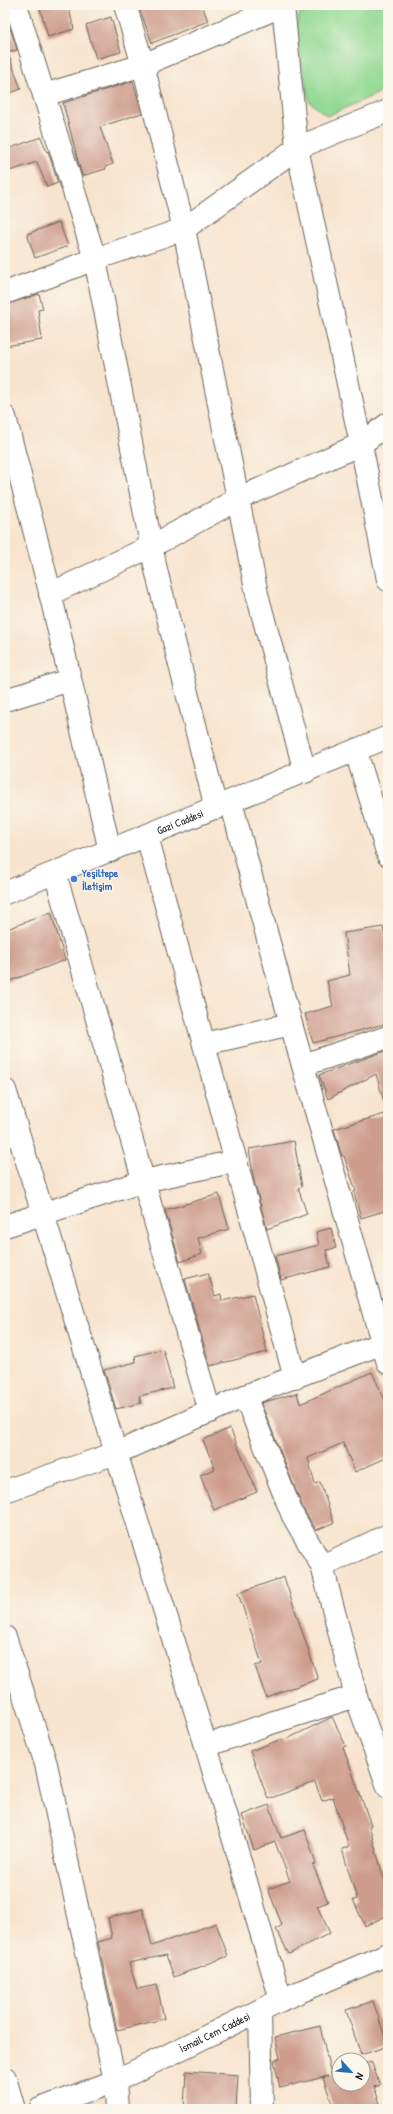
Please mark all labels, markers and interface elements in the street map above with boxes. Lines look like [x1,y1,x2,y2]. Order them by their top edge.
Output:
street label: Gazi Caddesi [155,806,206,837]
place label: Yeşiltepe İletişim [81,866,119,893]
marker: Yeşiltepe İletişim [69,874,79,884]
street label: İsmail Cem Caddesi [177,2009,252,2056]
north arrow [331,2052,371,2092]
text: N [352,2071,367,2082]

